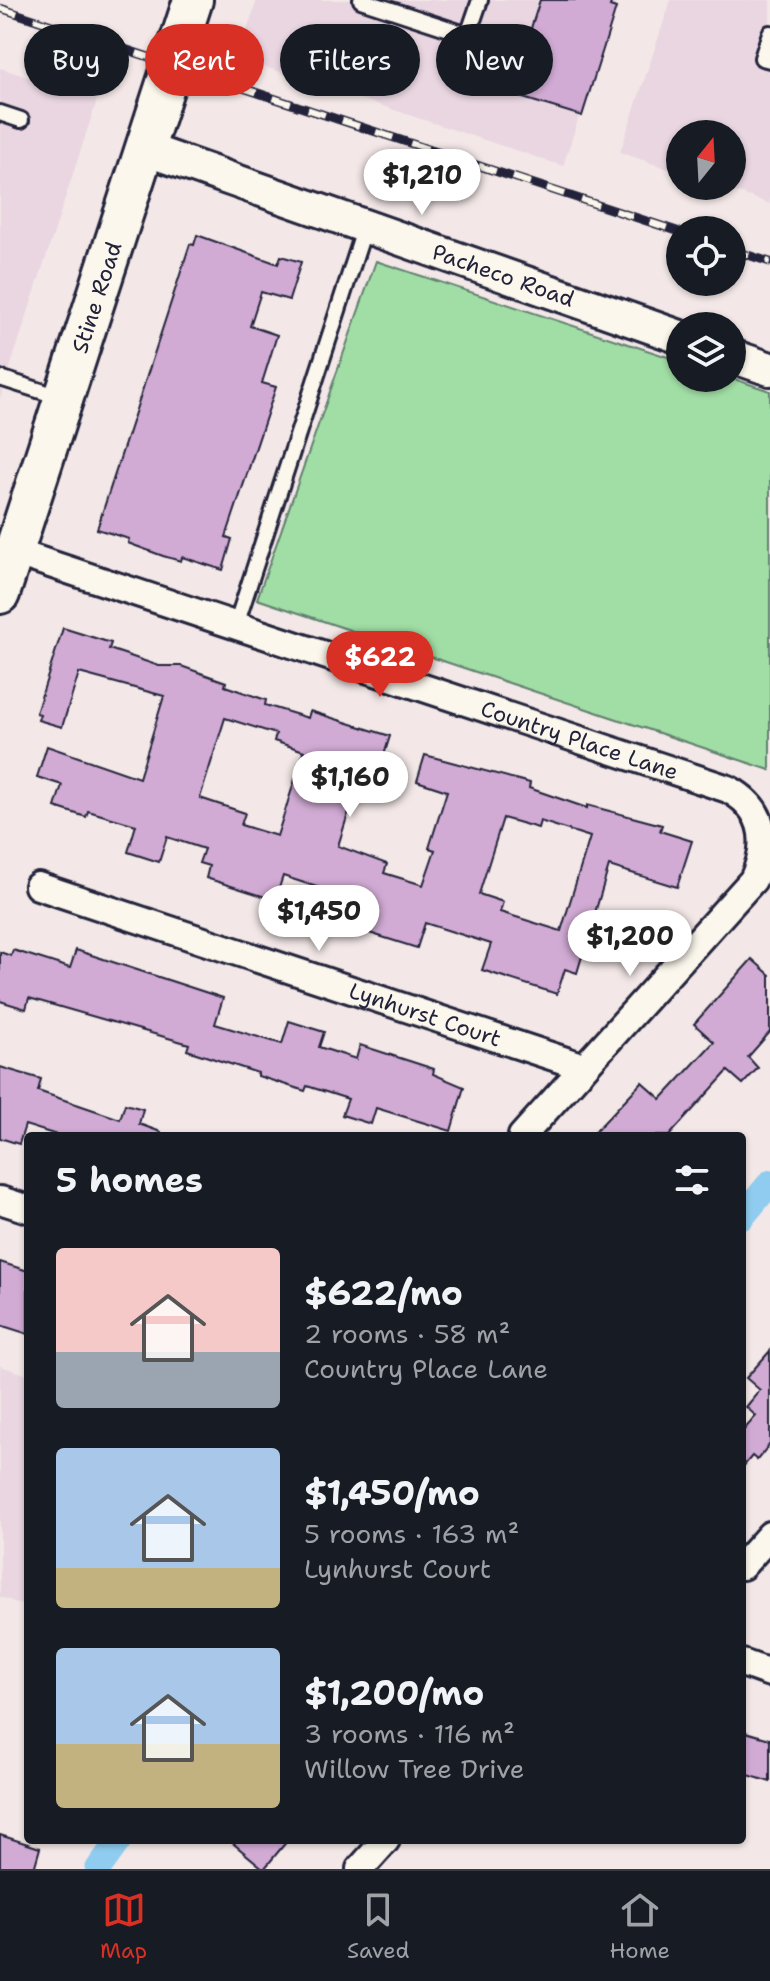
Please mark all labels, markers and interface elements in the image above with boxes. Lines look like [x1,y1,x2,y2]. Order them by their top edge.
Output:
chip: Buy [24,24,129,96]
chip: Rent [145,24,264,96]
chip: Filters [280,24,420,96]
chip: New [436,24,553,96]
north arrow [666,120,746,200]
map controls [666,120,746,392]
pin: $1,210 [357,149,487,217]
text: $1,210 [382,157,462,192]
button: locate [666,216,746,296]
street label: Pacheco Road [429,237,578,314]
street label: Stine Road [65,238,129,357]
button: layers [666,312,746,392]
pin: $622 [333,631,427,699]
text: $622 [344,639,416,674]
street label: Country Place Lane [477,694,682,787]
pin: $1,160 [285,751,415,819]
text: $1,160 [310,759,390,794]
pin: $1,450 [254,885,384,953]
text: $1,450 [276,893,362,928]
pin: $1,200 [565,910,695,978]
text: $1,200 [586,918,674,953]
street label: Lynhurst Court [345,976,505,1054]
text: 5 homes [56,1157,203,1203]
icon: filters [670,1158,714,1202]
text: $622/mo [304,1270,463,1316]
icon: home [120,1280,216,1376]
text: 2 rooms · 58 m² [304,1316,510,1351]
text: Country Place Lane [304,1351,548,1386]
text: $1,450/mo [304,1470,480,1516]
icon: home [120,1480,216,1576]
text: 5 rooms · 163 m² [304,1516,519,1551]
text: Lynhurst Court [304,1551,491,1586]
text: $1,200/mo [304,1670,484,1716]
icon: home [120,1680,216,1776]
text: 3 rooms · 116 m² [304,1716,515,1751]
text: Willow Tree Drive [304,1751,525,1786]
tab: Map [100,1888,147,1965]
tab: Saved [347,1888,410,1965]
tab: Home [610,1888,670,1965]

